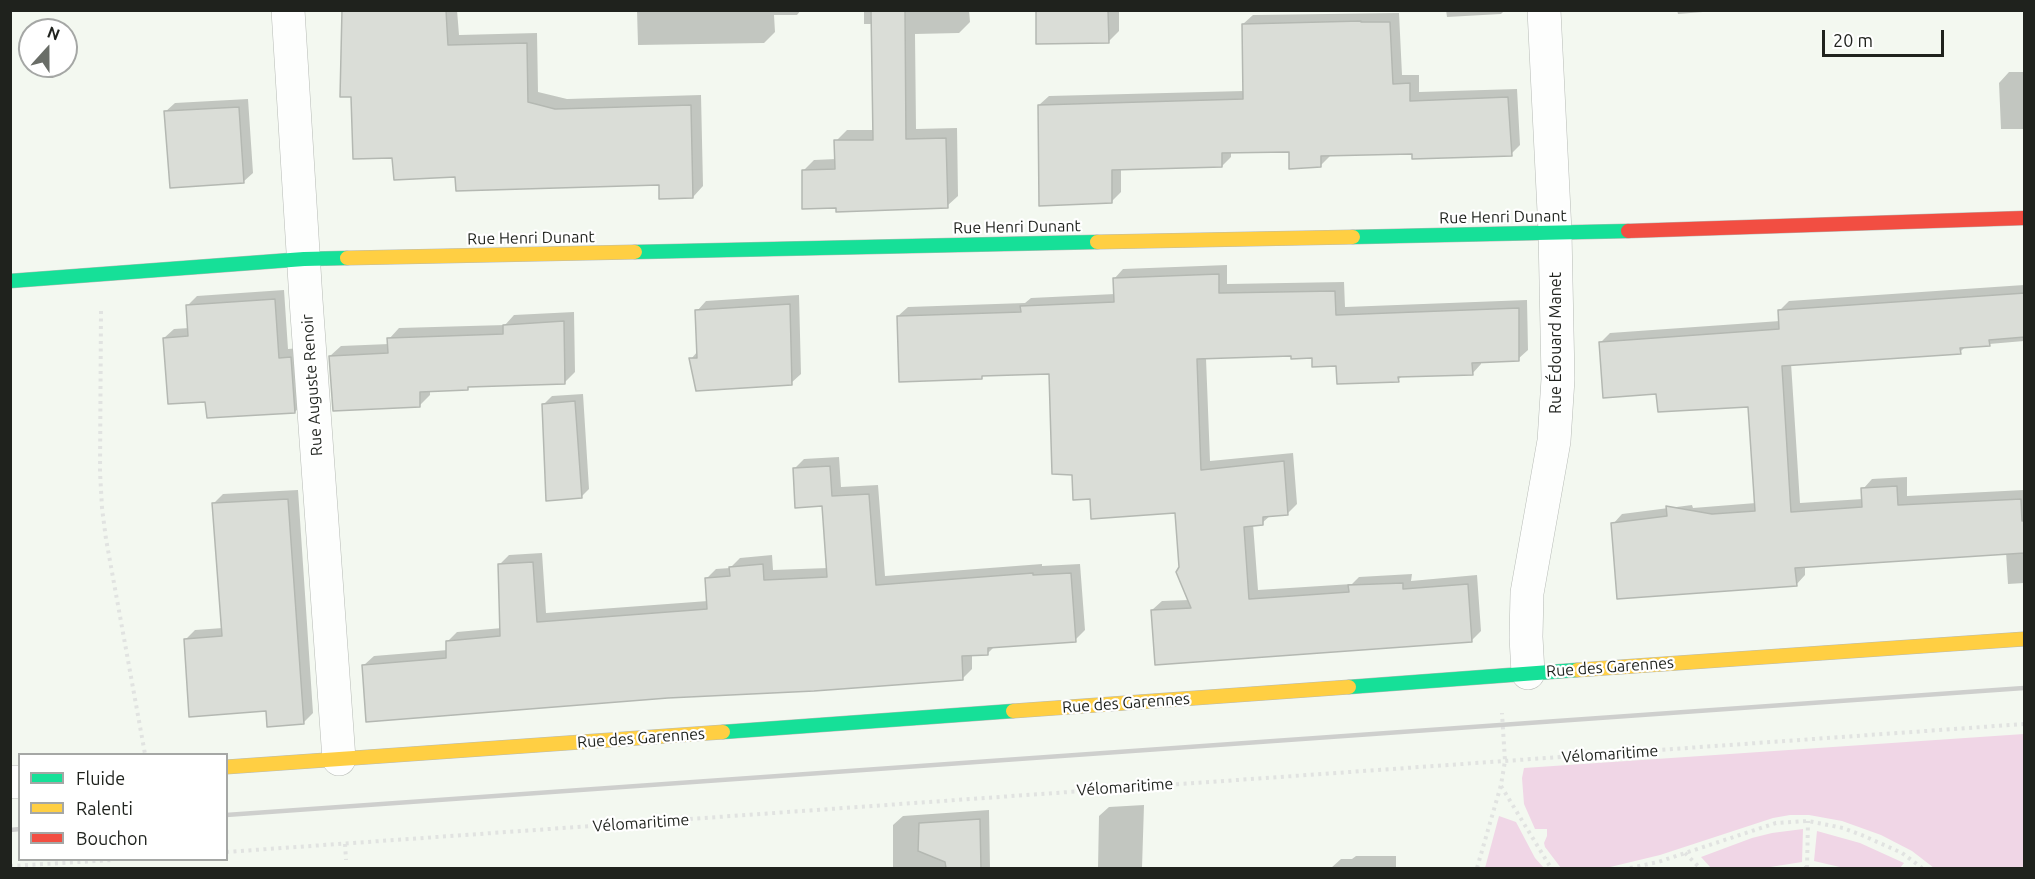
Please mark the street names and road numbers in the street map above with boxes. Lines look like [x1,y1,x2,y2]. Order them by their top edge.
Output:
street label: Rue Henri Dunant [1439,206,1567,228]
street label: Rue Henri Dunant [953,216,1081,238]
street label: Rue Henri Dunant [467,227,595,249]
street label: Rue Édouard Manet [1546,272,1566,414]
street label: Rue Auguste Renoir [297,313,327,457]
street label: Rue des Garennes [1545,653,1675,681]
street label: Rue des Garennes [1061,689,1191,717]
street label: Rue des Garennes [576,724,706,752]
street label: Vélomaritime [1561,741,1659,767]
street label: Vélomaritime [1076,774,1174,800]
street label: Vélomaritime [592,810,690,836]

